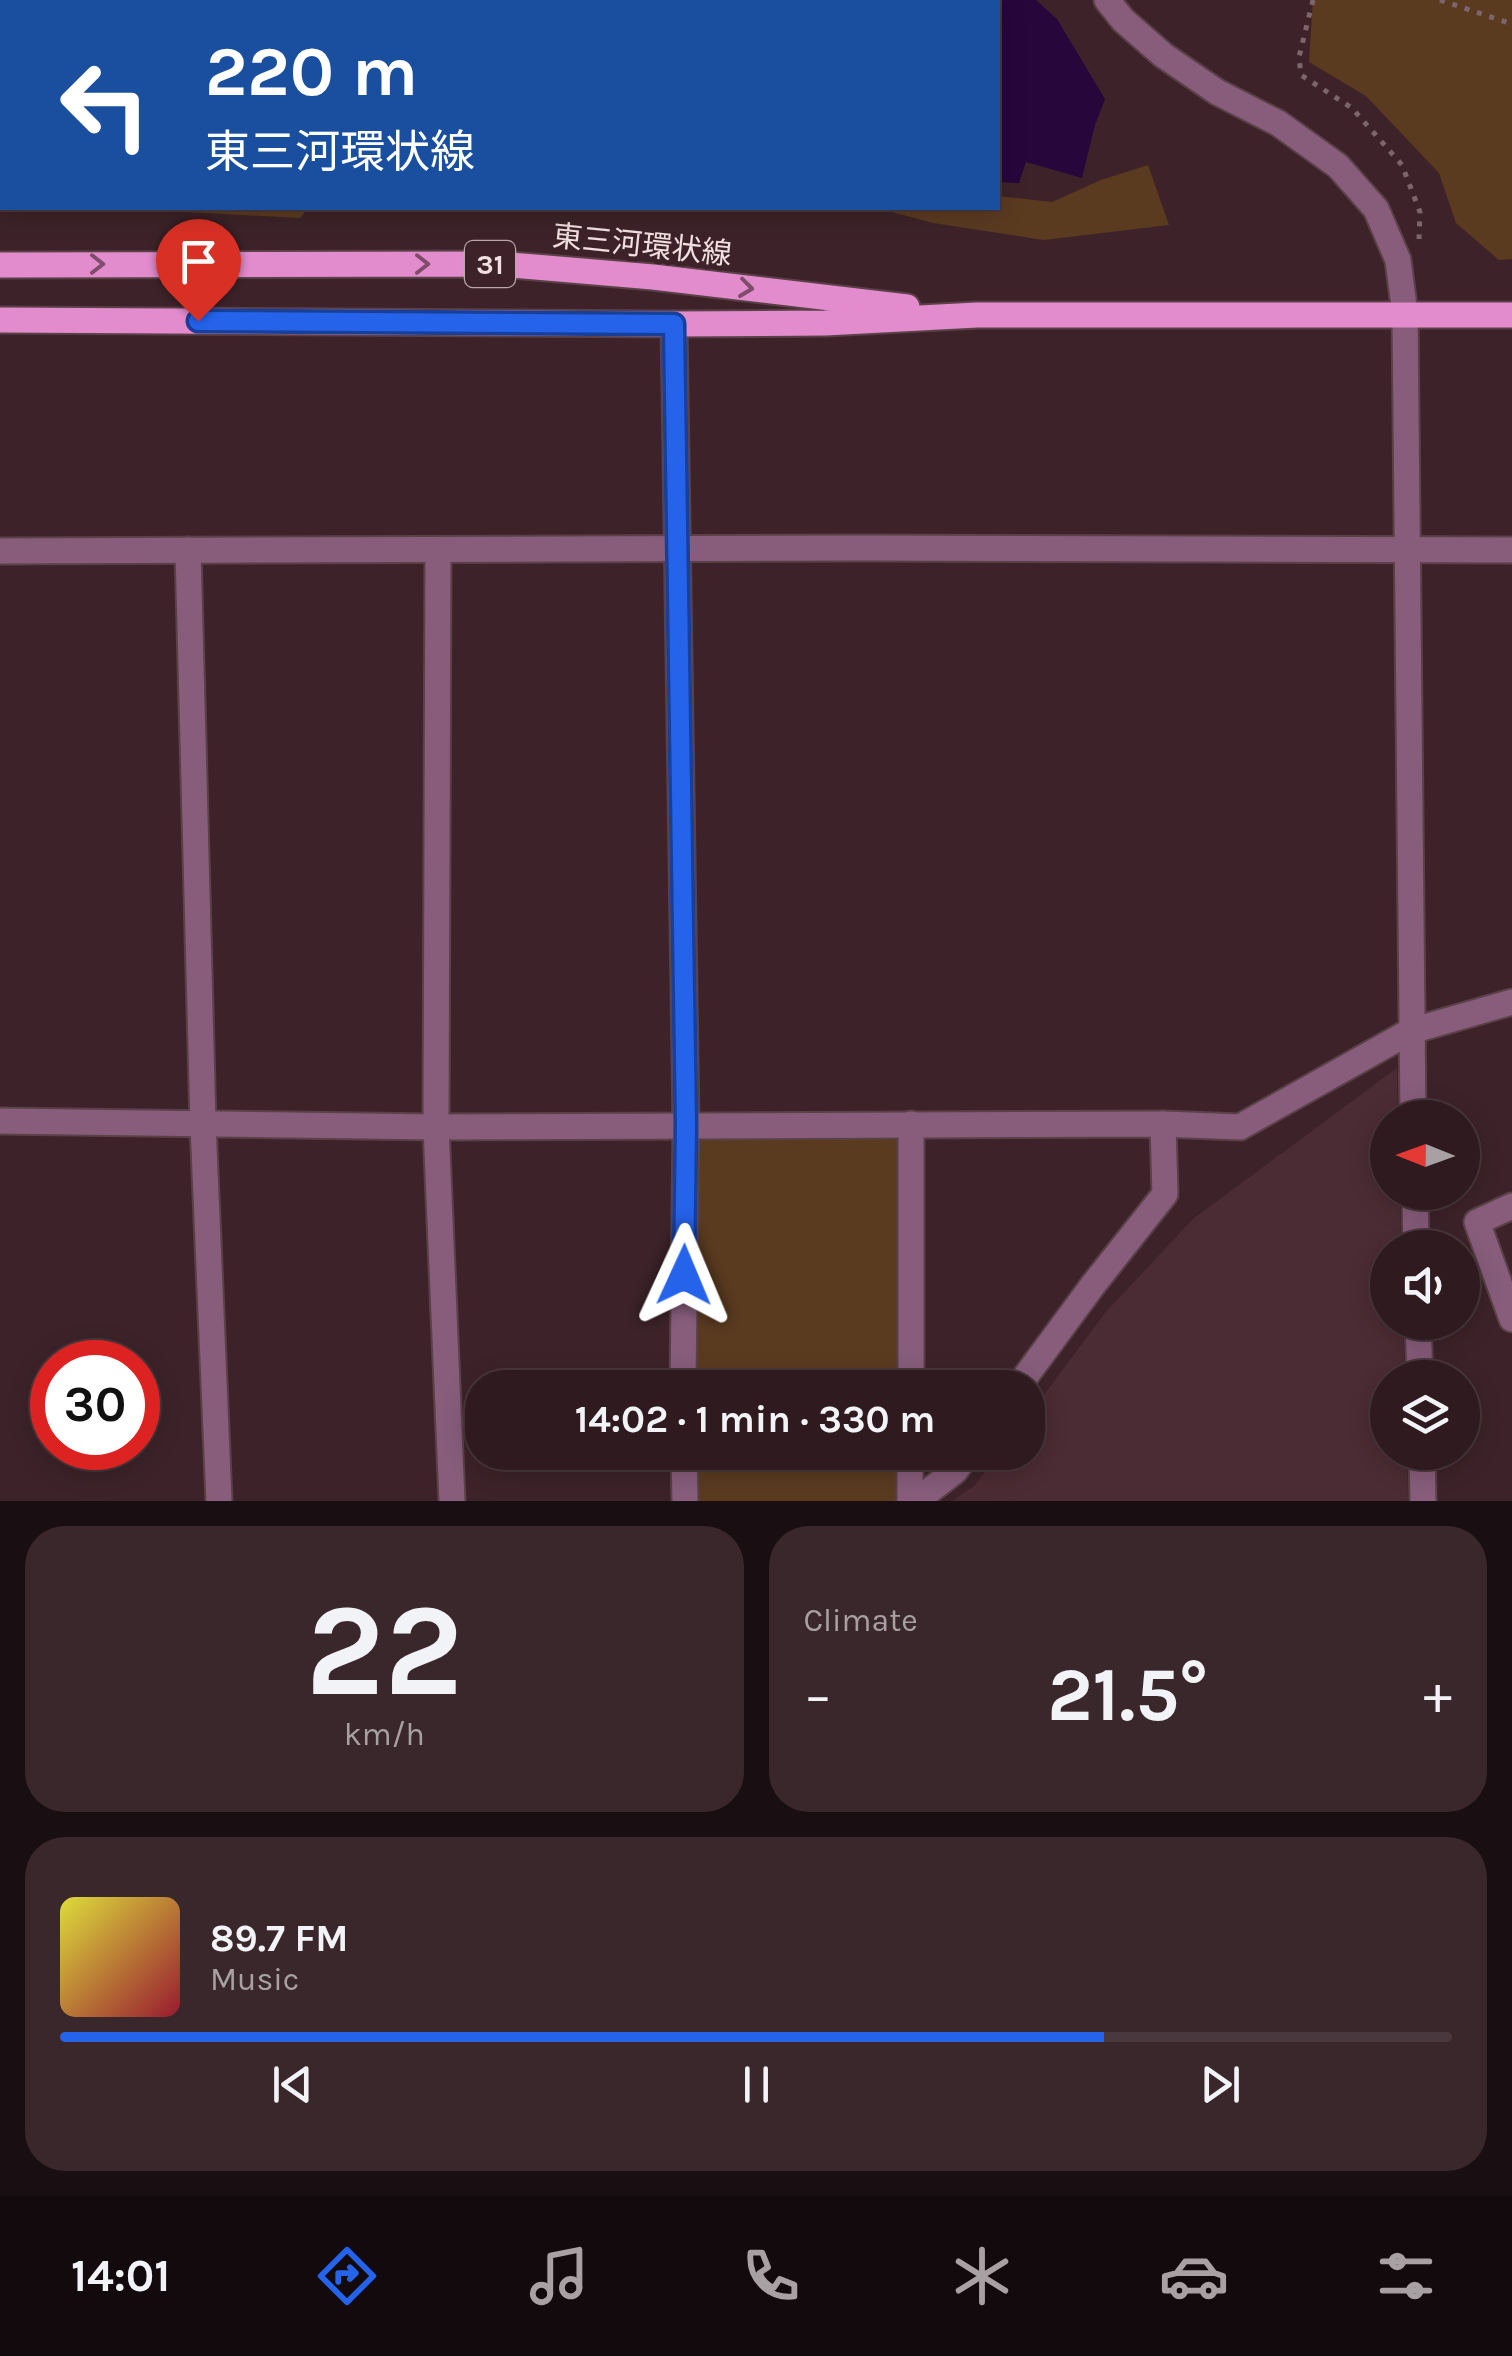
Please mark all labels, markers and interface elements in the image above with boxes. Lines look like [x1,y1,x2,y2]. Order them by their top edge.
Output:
text: 220 m [205,31,418,113]
icon: left [40,40,170,170]
text: 東三河環状線 [205,126,475,178]
street label: 東三河環状線 [551,218,733,272]
pin [156,219,241,322]
icon: arrive [171,234,226,289]
road number: 31 [465,241,515,287]
one-way arrow [90,253,106,275]
one-way arrow [416,253,431,275]
one-way arrow [739,277,755,298]
north arrow [1370,1100,1480,1210]
map controls [1370,1100,1480,1470]
position arrow [632,1223,736,1327]
button: sound [1370,1230,1480,1340]
speed limit sign: 30 [30,1340,160,1470]
button: layers [1370,1360,1480,1470]
text: 14:02 · 1 min · 330 m [575,1397,935,1442]
text: 22 [306,1575,463,1727]
text: Climate [804,1602,918,1639]
text: 21.5° [1047,1651,1208,1739]
text: − [804,1663,832,1727]
text: + [1423,1663,1452,1727]
text: km/h [344,1716,425,1753]
text: 89.7 FM [210,1916,348,1961]
text: Music [210,1961,299,1998]
icon: previous [265,2057,320,2112]
icon: pause [729,2057,784,2112]
icon: next [1193,2057,1248,2112]
icon: directions [312,2241,382,2311]
icon: music [524,2241,594,2311]
icon: phone [736,2241,806,2311]
icon: climate [947,2241,1017,2311]
icon: car [1159,2241,1229,2311]
icon: filters [1371,2241,1441,2311]
text: 14:01 [71,2250,170,2302]

